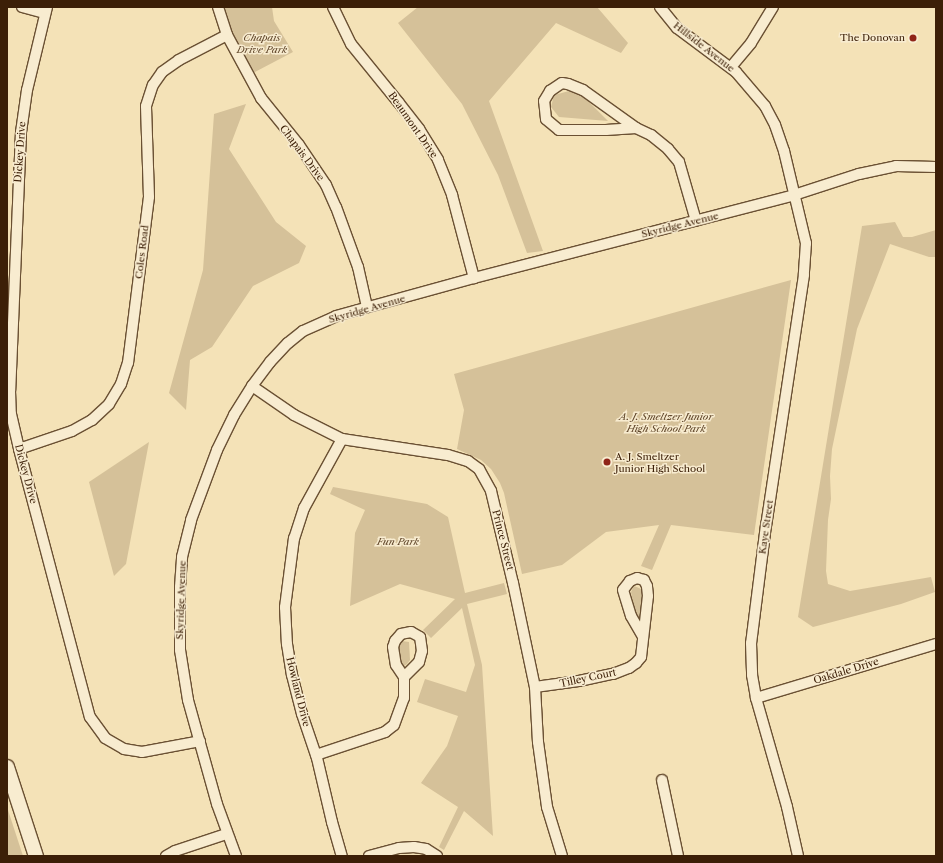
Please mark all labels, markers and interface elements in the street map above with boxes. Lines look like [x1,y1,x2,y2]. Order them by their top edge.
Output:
street label: Hillside Avenue [671,19,737,75]
park label: Chapais Drive Park [237,31,287,54]
place label: The Donovan [840,32,905,44]
marker: The Donovan [908,33,918,43]
street label: Beaumont Drive [386,90,440,160]
street label: Dickey Drive [12,121,28,183]
street label: Chapais Drive [277,123,327,183]
street label: Skyridge Avenue [640,210,720,240]
street label: Coles Road [133,224,151,280]
street label: Skyridge Avenue [327,292,407,326]
park label: A. J. Smeltzer Junior High School Park [619,410,713,434]
street label: Dickey Drive [12,443,40,505]
place label: A. J. Smeltzer Junior High School [615,450,705,474]
marker: A. J. Smeltzer Junior High School [602,457,612,467]
street label: Kaye Street [756,499,776,555]
street label: Prince Street [490,508,516,572]
park label: Fun Park [377,536,419,548]
street label: Skyridge Avenue [174,560,188,640]
street label: Oakdale Drive [812,655,880,687]
street label: Howland Drive [284,656,312,728]
street label: Tilley Court [559,666,617,690]

